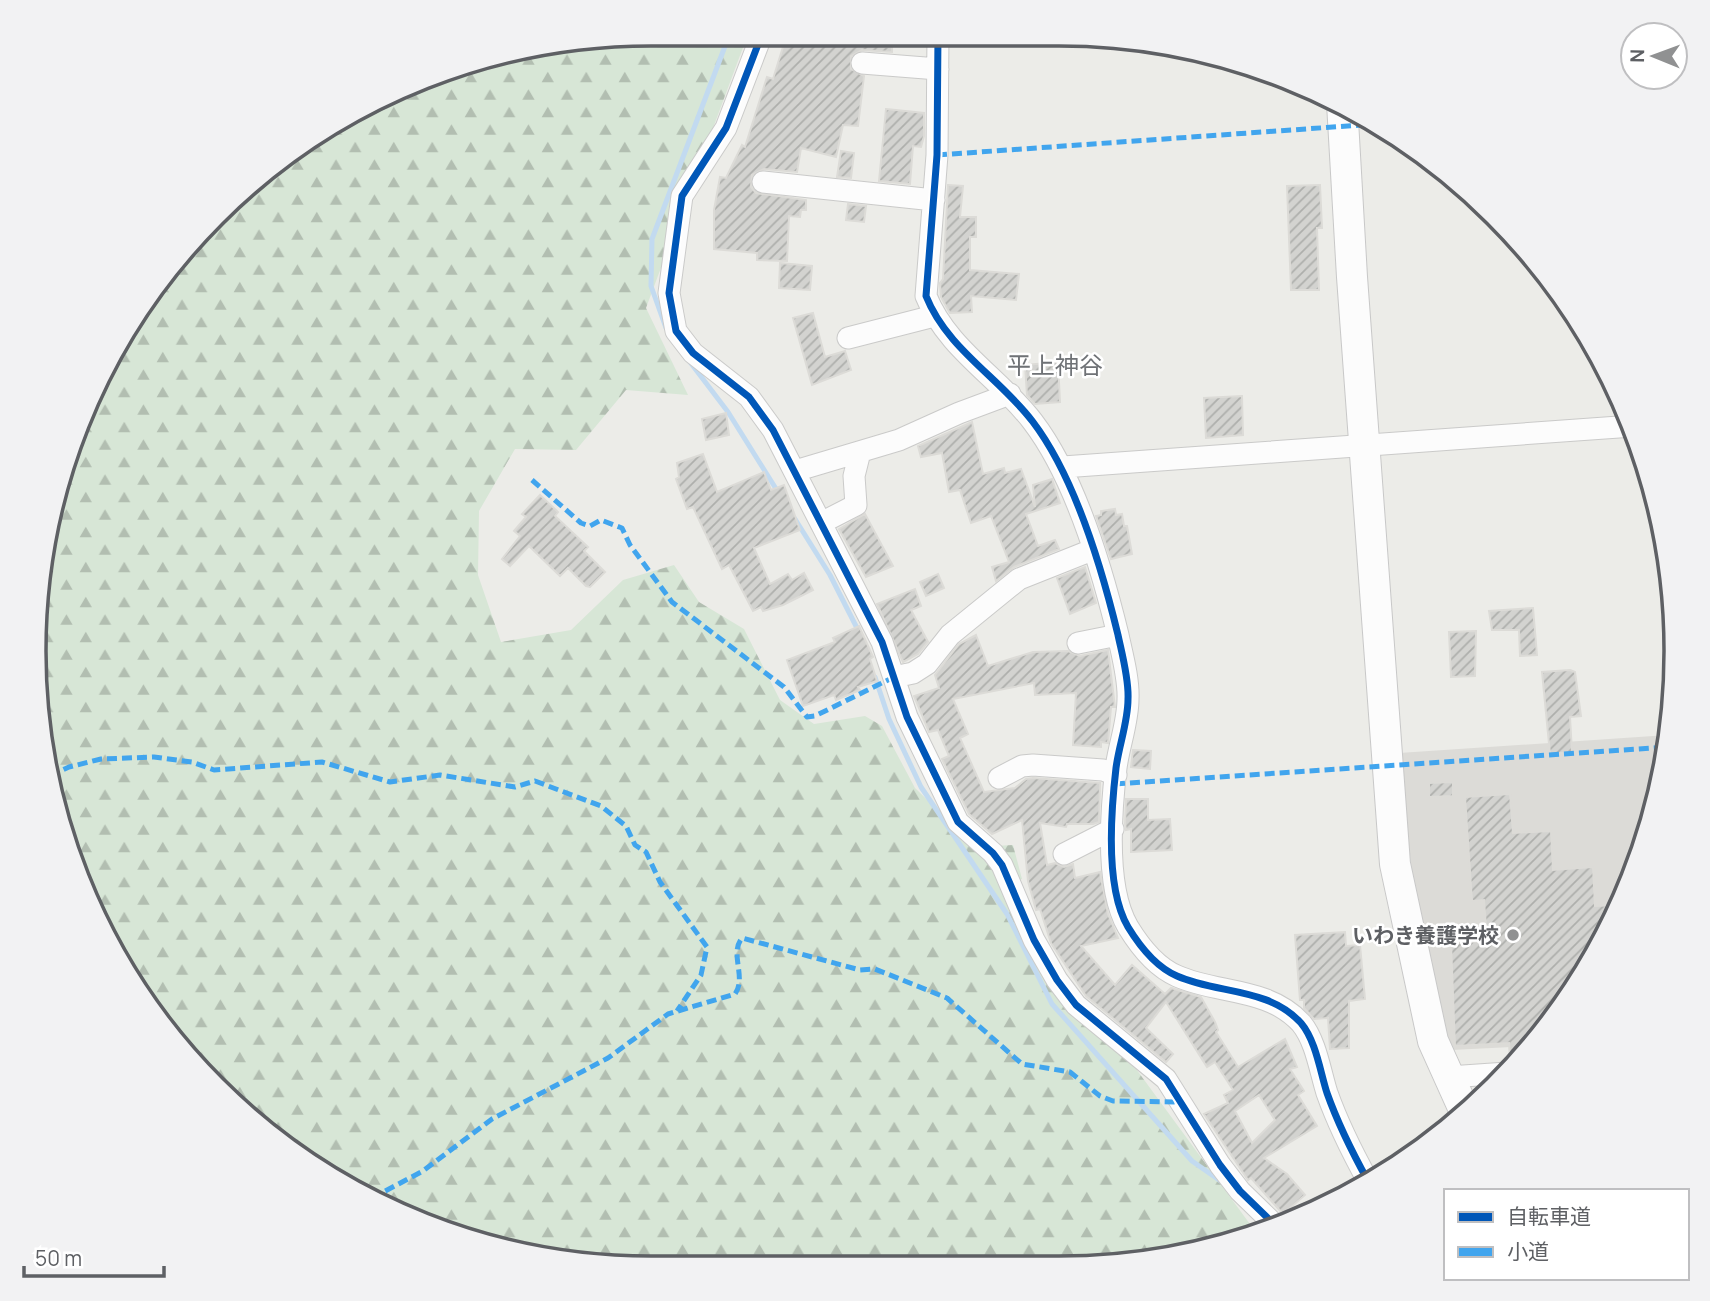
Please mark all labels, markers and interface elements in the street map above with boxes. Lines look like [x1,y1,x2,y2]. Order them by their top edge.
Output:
north arrow [1619,21,1689,91]
text: N [1624,49,1650,63]
district label: 平上神谷 [1007,348,1103,381]
place label: いわき養護学校 [1352,921,1499,949]
marker: いわき養護学校 [1505,927,1521,943]
legend [1444,1189,1689,1280]
text: 自転車道 [1507,1202,1591,1230]
scale bar [24,1234,164,1278]
text: 小道 [1507,1237,1549,1265]
text: 50 m [35,1244,82,1272]

